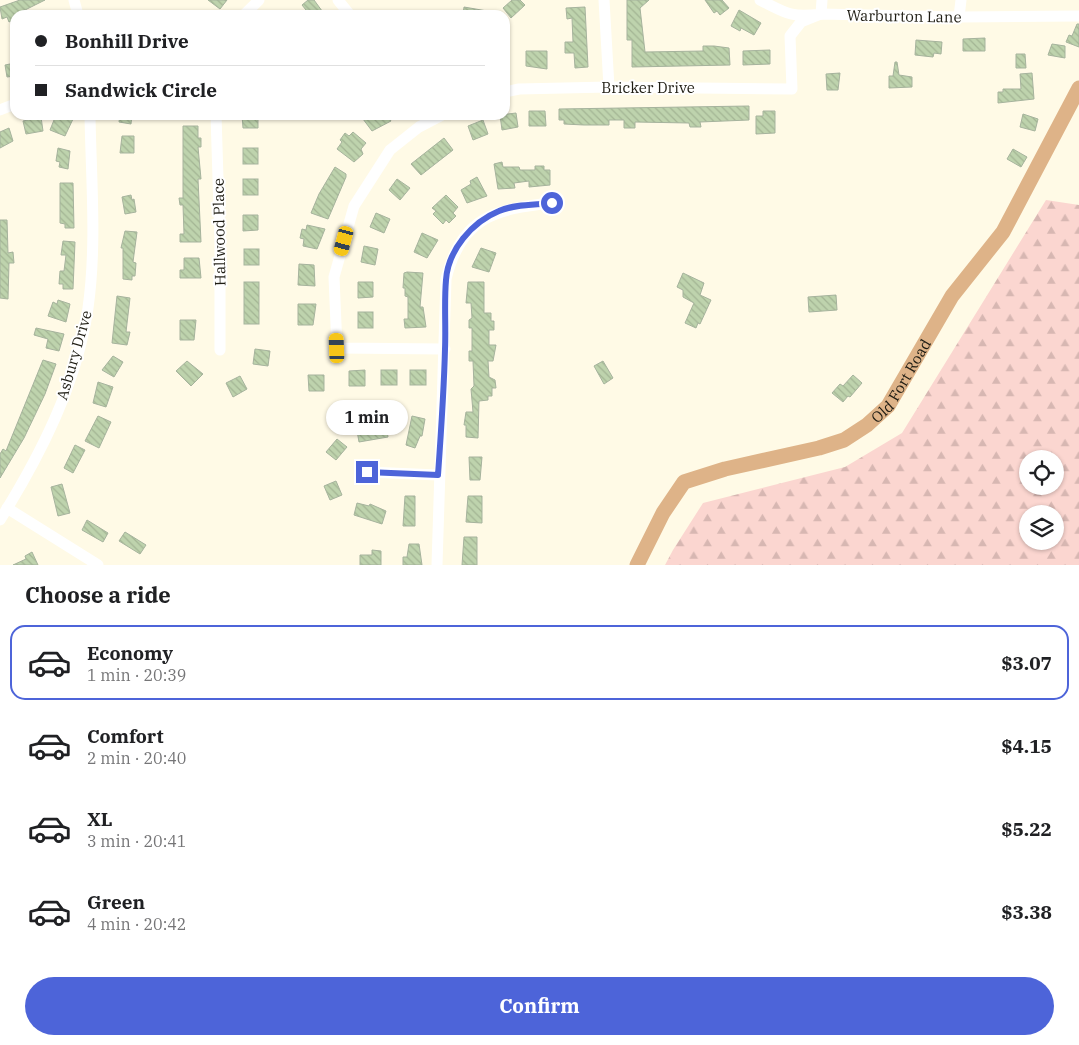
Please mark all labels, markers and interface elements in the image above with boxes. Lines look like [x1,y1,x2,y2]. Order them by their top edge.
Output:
street label: Warburton Lane [846,5,962,27]
text: Bonhill Drive [65,29,189,53]
text: Sandwick Circle [65,78,217,102]
street label: Bricker Drive [601,78,695,97]
street label: Hallwood Place [209,178,229,286]
route start [541,192,563,214]
car [332,225,355,257]
street label: Asbury Drive [52,308,96,402]
car [328,333,345,363]
street label: Old Fort Road [867,335,935,427]
callout: 1 min [326,400,408,434]
text: 1 min [345,407,389,427]
map controls [1019,450,1064,550]
button: locate [1019,450,1064,495]
route end [356,461,378,483]
button: layers [1019,505,1064,550]
text: Choose a ride [25,580,171,609]
icon: car [27,640,72,685]
text: Economy [87,641,173,665]
text: $3.07 [1001,651,1052,675]
text: 1 min · 20:39 [87,665,186,685]
icon: car [27,723,72,768]
text: Comfort [87,724,164,748]
text: $4.15 [1001,734,1052,758]
text: 2 min · 20:40 [87,748,186,768]
icon: car [27,806,72,851]
text: XL [87,807,113,831]
text: $5.22 [1001,817,1052,841]
text: 3 min · 20:41 [87,831,186,851]
icon: car [27,889,72,934]
text: Green [87,890,145,914]
text: $3.38 [1001,900,1052,924]
text: 4 min · 20:42 [87,914,186,934]
button: Confirm [25,977,1054,1035]

